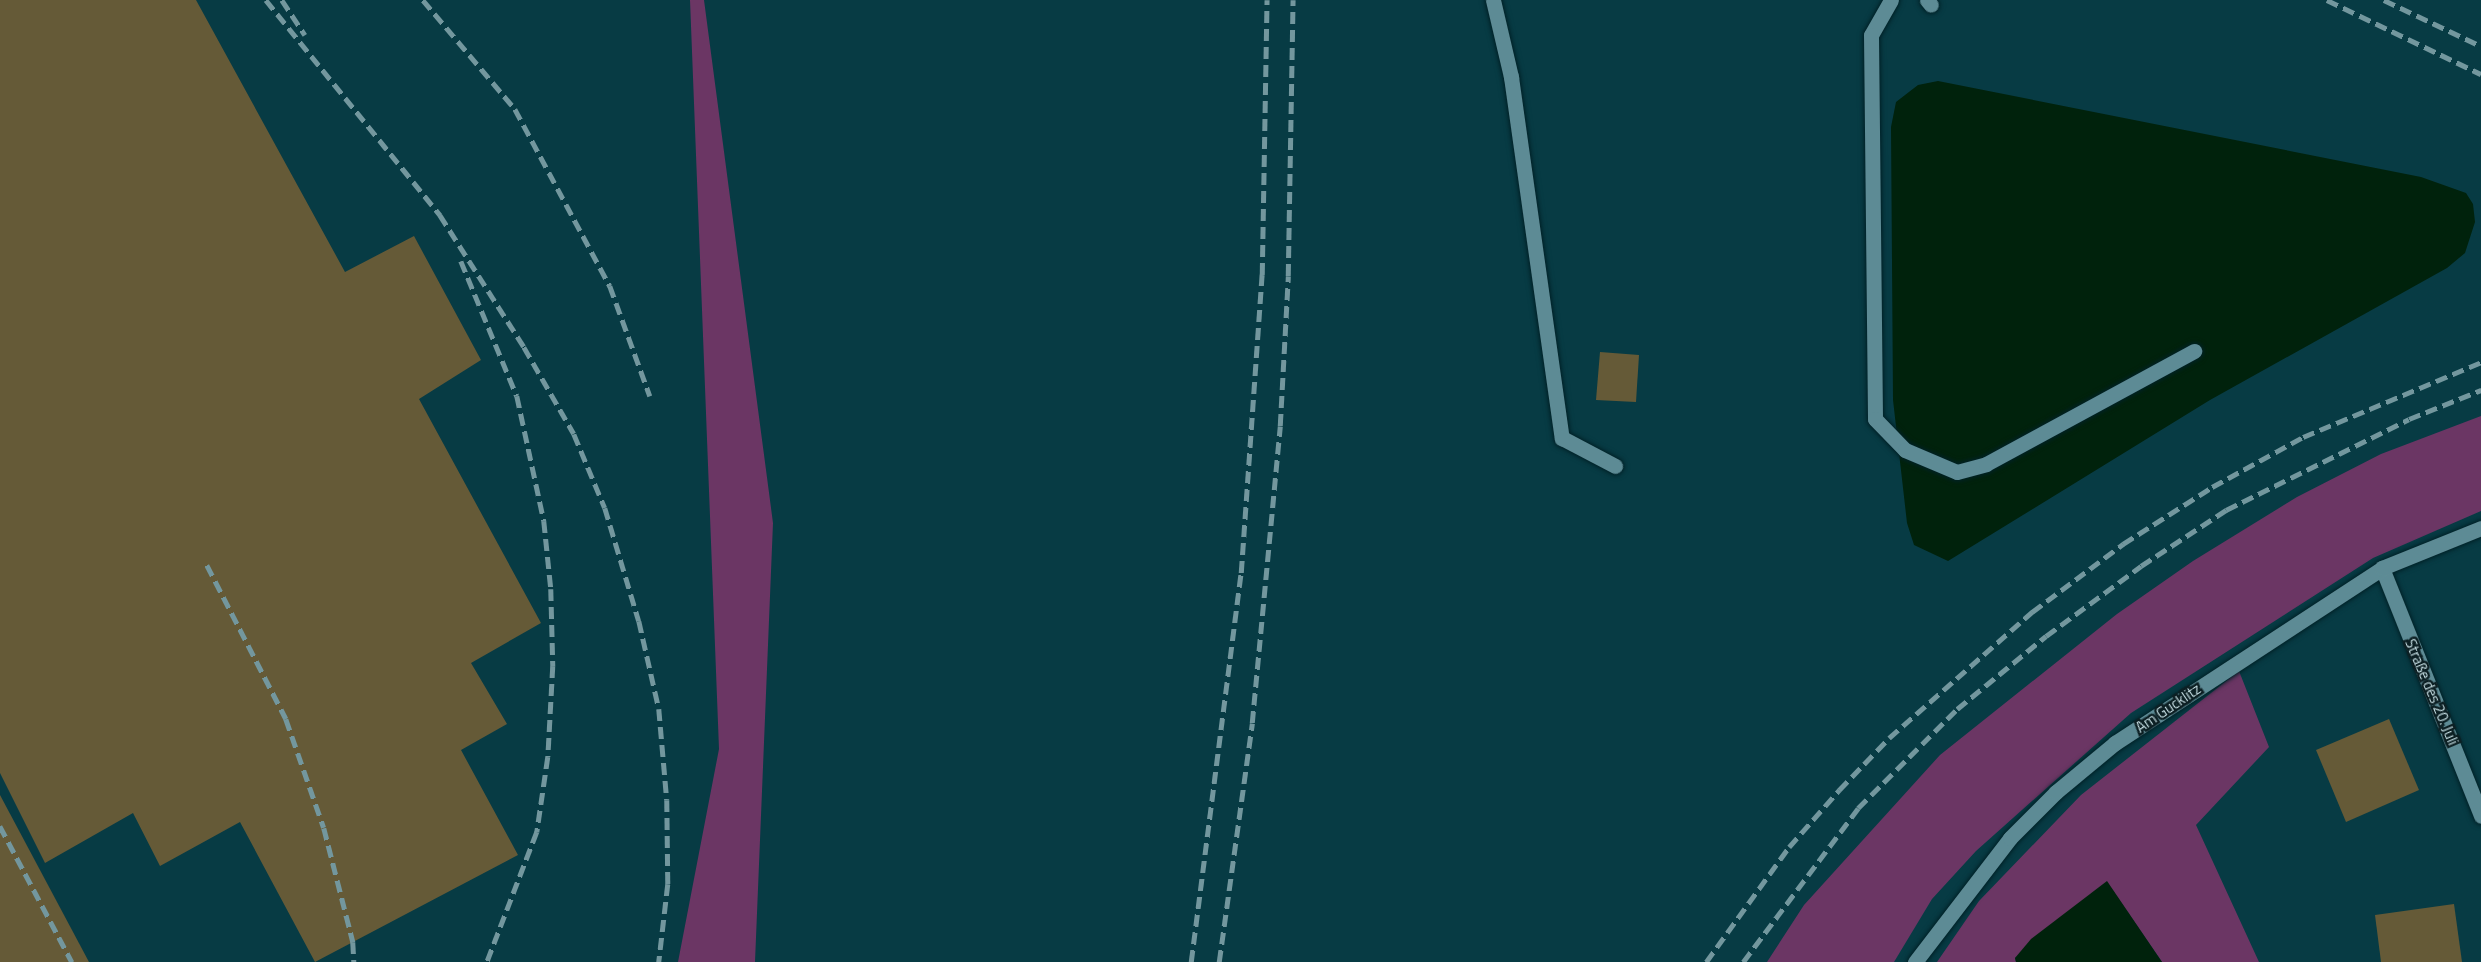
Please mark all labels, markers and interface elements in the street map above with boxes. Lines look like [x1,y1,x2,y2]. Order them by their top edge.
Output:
street label: Straße des 20. Juli [2402,636,2462,748]
street label: Am Gucklitz [2132,680,2204,736]

